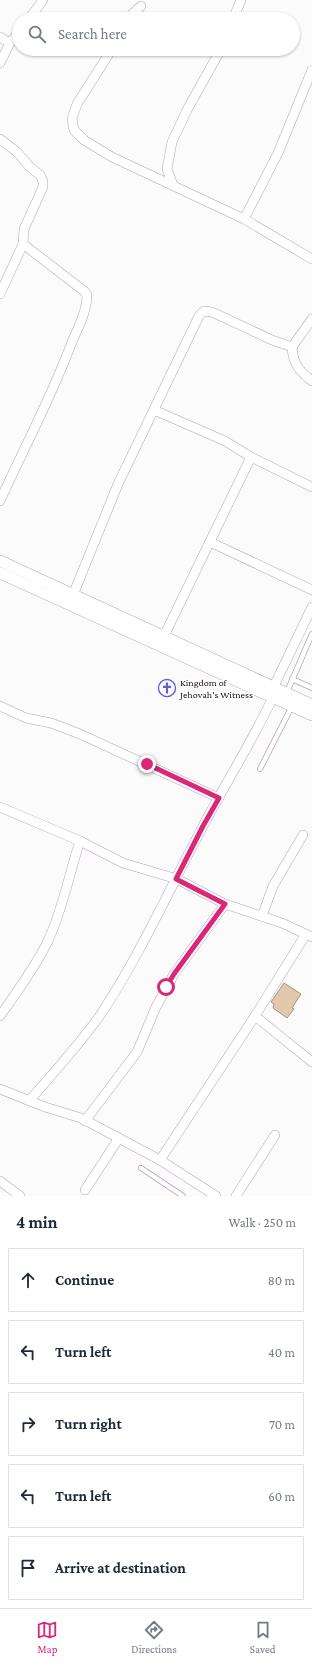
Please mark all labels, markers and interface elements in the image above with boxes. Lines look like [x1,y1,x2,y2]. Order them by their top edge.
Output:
search box [12,12,300,56]
icon: search [26,23,48,45]
text: Search here [58,26,127,42]
place label: Kingdom of Jehovah's Witness [179,677,253,700]
church icon: Kingdom of Jehovah's Witness [157,678,177,698]
route end [138,755,156,773]
route start [157,978,175,996]
text: 4 min [16,1213,58,1232]
text: Walk · 250 m [228,1215,296,1230]
icon: ahead [17,1269,39,1291]
text: Continue [55,1272,114,1288]
text: 80 m [268,1273,295,1288]
icon: left [17,1341,39,1363]
text: Turn left [55,1344,111,1360]
text: 40 m [268,1345,295,1360]
icon: right [17,1413,39,1435]
text: Turn right [55,1416,122,1432]
text: 70 m [269,1417,295,1432]
icon: left [17,1485,39,1507]
text: Turn left [55,1488,111,1504]
text: 60 m [268,1489,295,1504]
icon: arrive [17,1557,39,1579]
text: Arrive at destination [55,1560,186,1576]
tab: Map [36,1619,58,1655]
tab: Directions [131,1619,177,1655]
tab: Saved [250,1619,276,1655]

